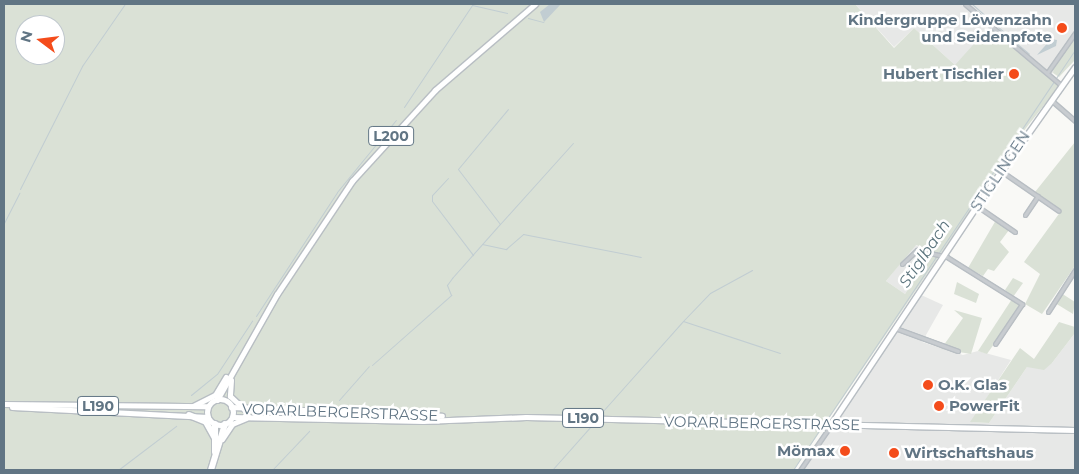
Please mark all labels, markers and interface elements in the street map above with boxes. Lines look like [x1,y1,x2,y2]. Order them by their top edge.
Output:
place label: Kindergruppe Löwenzahn und Seidenpfote [848,10,1052,45]
north arrow [15,15,65,65]
marker: Kindergruppe Löwenzahn und Seidenpfote [1056,22,1068,34]
text: N [16,29,37,44]
place label: Hubert Tischler [883,65,1004,83]
marker: Hubert Tischler [1008,68,1020,80]
road number: L200 [367,124,415,148]
street label: STIGLINGEN [966,127,1034,215]
water label: Stiglbach [895,217,955,291]
place label: O.K. Glas [938,376,1007,394]
marker: O.K. Glas [922,379,934,391]
road number: L190 [77,394,119,418]
place label: PowerFit [949,397,1020,415]
street label: VORARLBERGERSTRASSE [242,400,438,424]
marker: PowerFit [933,400,945,412]
road number: L190 [562,406,604,429]
street label: VORARLBERGERSTRASSE [664,412,860,434]
place label: Mömax [777,442,835,460]
place label: Wirtschaftshaus [904,444,1034,462]
marker: Mömax [839,445,851,457]
marker: Wirtschaftshaus [888,447,900,459]

